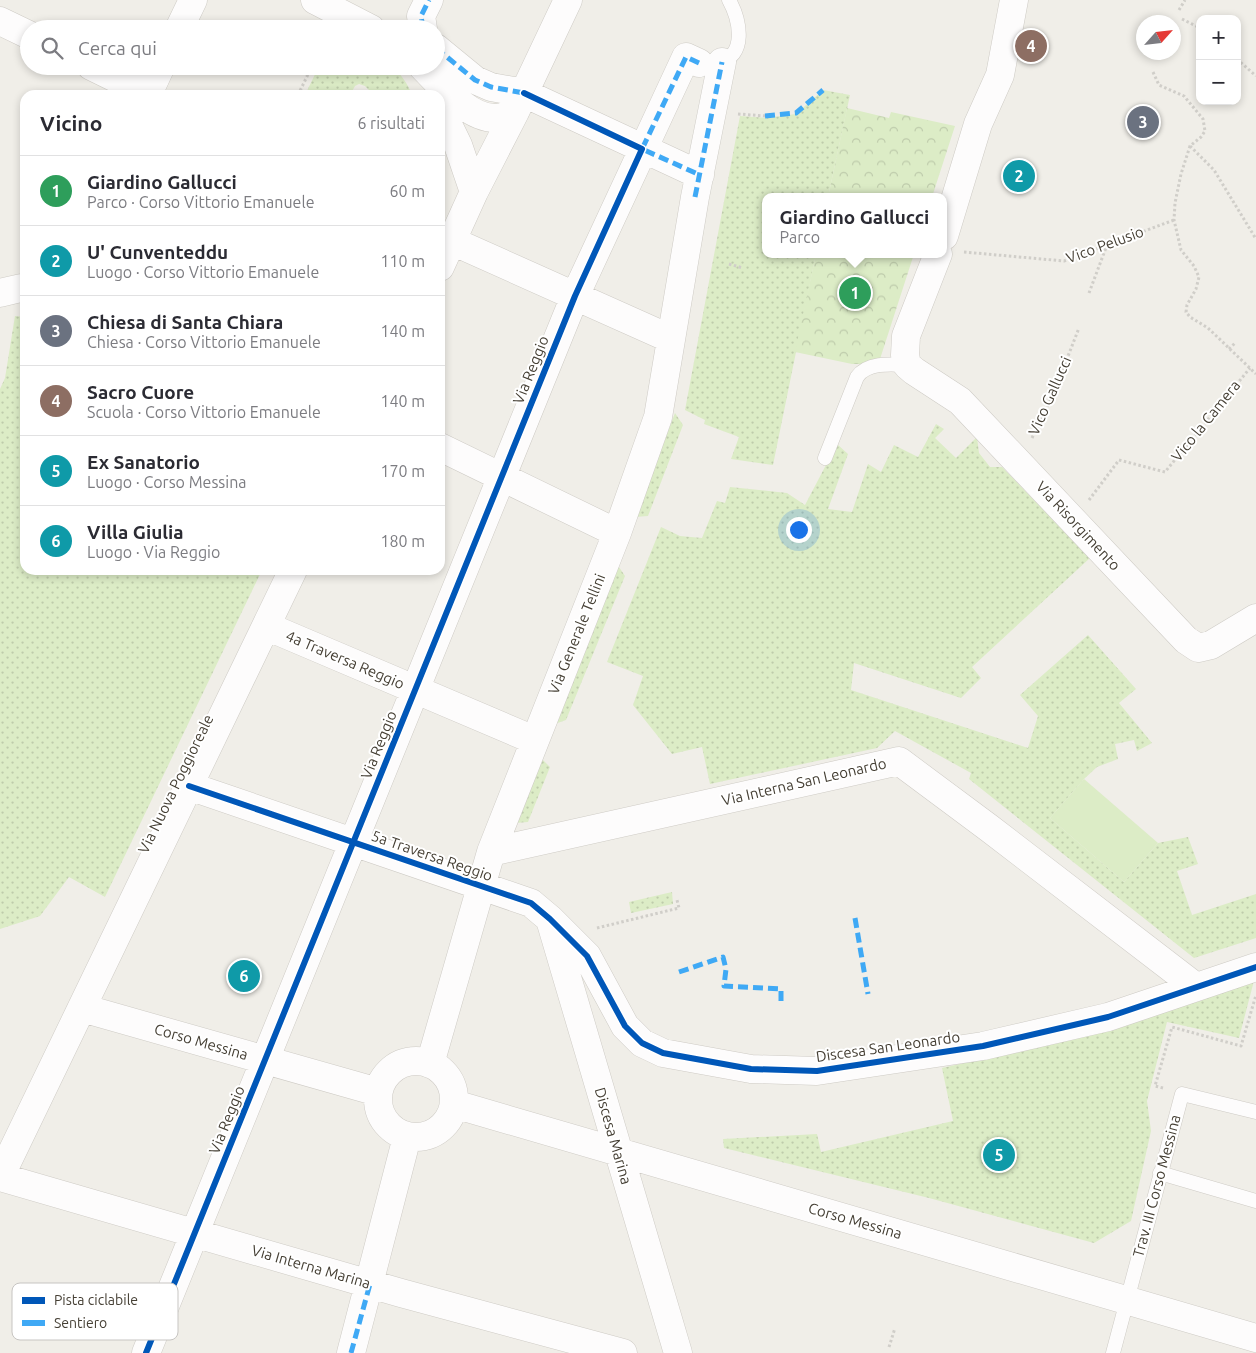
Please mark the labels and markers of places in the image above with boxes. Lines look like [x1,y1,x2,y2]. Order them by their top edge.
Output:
pin: 4 [1015,27,1047,65]
pin: 3 [1127,103,1159,141]
pin: 2 [1003,157,1035,195]
pin: 1 [839,274,871,312]
pin: 6 [228,957,260,995]
pin: 5 [983,1136,1015,1174]

